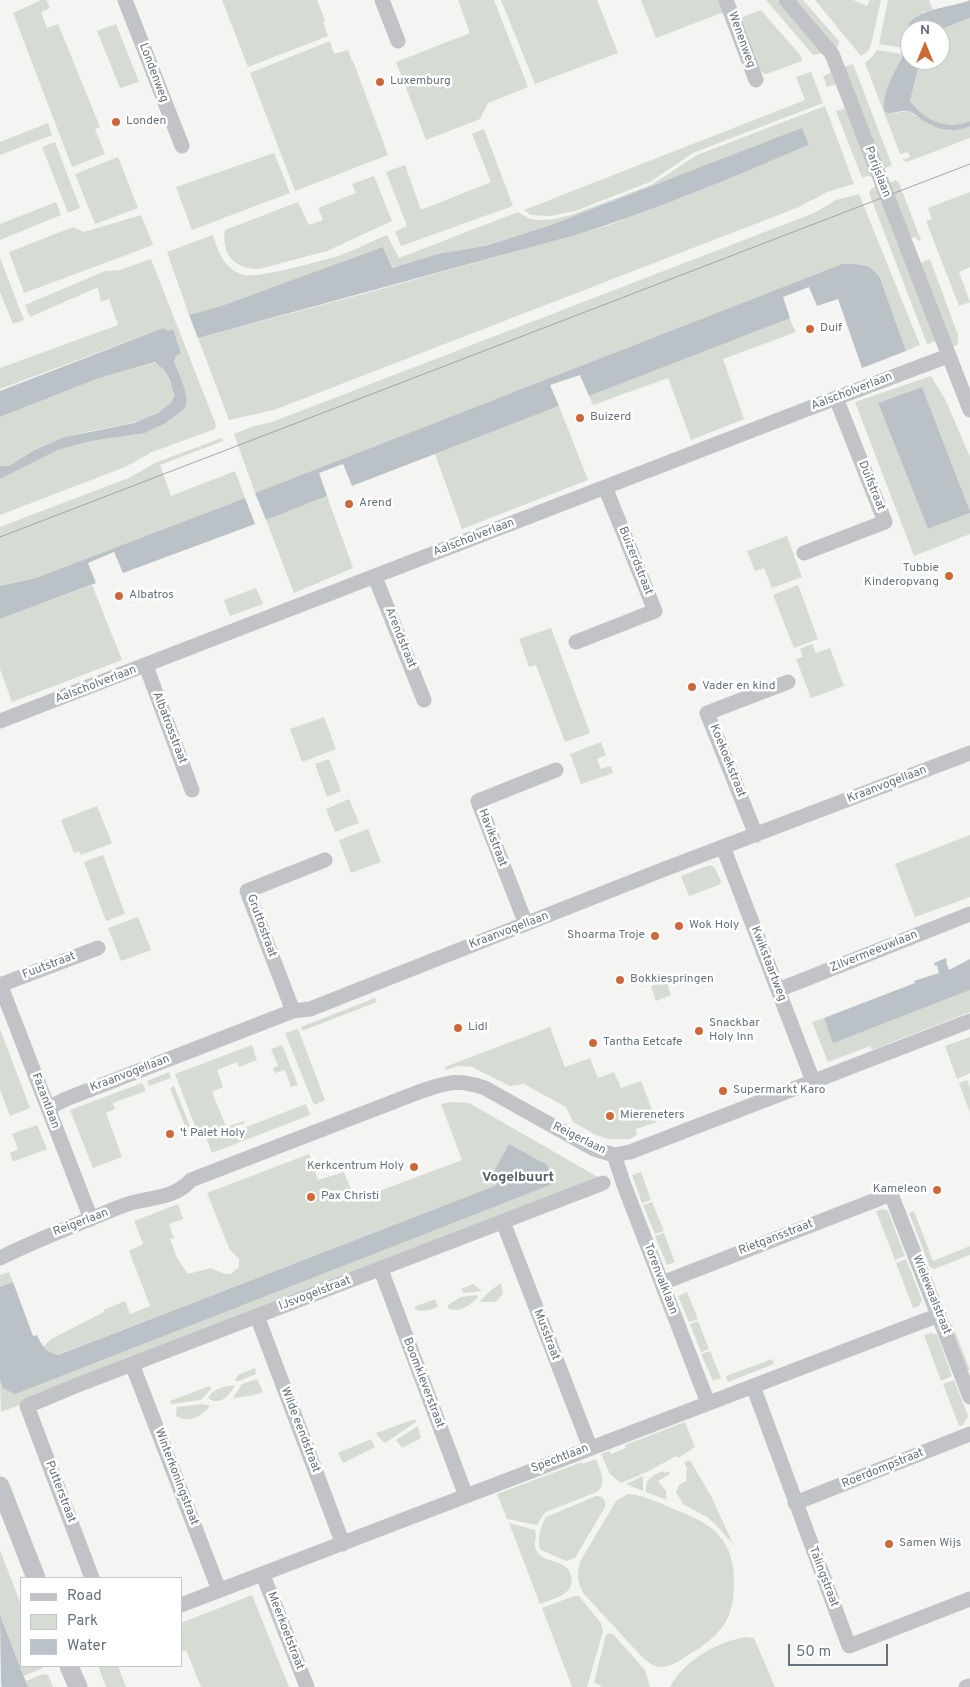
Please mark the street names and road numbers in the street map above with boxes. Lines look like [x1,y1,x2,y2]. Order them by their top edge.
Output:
street label: Wenenweg [724,10,758,70]
street label: Londenweg [135,41,171,105]
street label: Parijslaan [861,145,893,199]
street label: Aalscholverlaan [809,370,895,414]
street label: Duifstraat [854,459,888,513]
street label: Aalscholverlaan [431,516,517,560]
street label: Buizerdstraat [615,525,655,597]
street label: Arendstraat [381,606,419,670]
street label: Aalscholverlaan [53,663,139,707]
street label: Albatrosstraat [149,690,189,766]
street label: Koekoekstraat [706,722,748,800]
street label: Kraanvogellaan [845,763,929,807]
street label: Havikstraat [474,807,510,869]
street label: Gruttostraat [243,893,279,959]
street label: Kraanvogellaan [467,909,551,953]
street label: Kwikstaartweg [747,925,789,1003]
street label: Zilvermeeuwlaan [828,928,920,976]
street label: Fuutstraat [21,949,77,983]
street label: Kraanvogellaan [88,1052,172,1096]
street label: Fazantlaan [28,1071,62,1131]
street label: Reigerlaan [550,1120,608,1158]
street label: Reigerlaan [51,1206,111,1240]
street label: Rietgansstraat [737,1217,815,1259]
street label: Torenvalklaan [640,1242,680,1316]
street label: Wielewaalstraat [909,1253,953,1337]
street label: IJsvogelstraat [277,1274,353,1314]
street label: Musstraat [530,1308,562,1362]
street label: Boomkleverstraat [399,1336,447,1430]
street label: Wilde eendstraat [277,1385,323,1475]
street label: Winterkoningstraat [151,1427,201,1527]
street label: Spechtlaan [529,1441,591,1477]
street label: Roerdompstraat [840,1446,926,1492]
street label: Putterstraat [42,1459,78,1525]
street label: Talingstraat [805,1545,841,1609]
street label: Meerkoetstraat [264,1590,306,1672]

